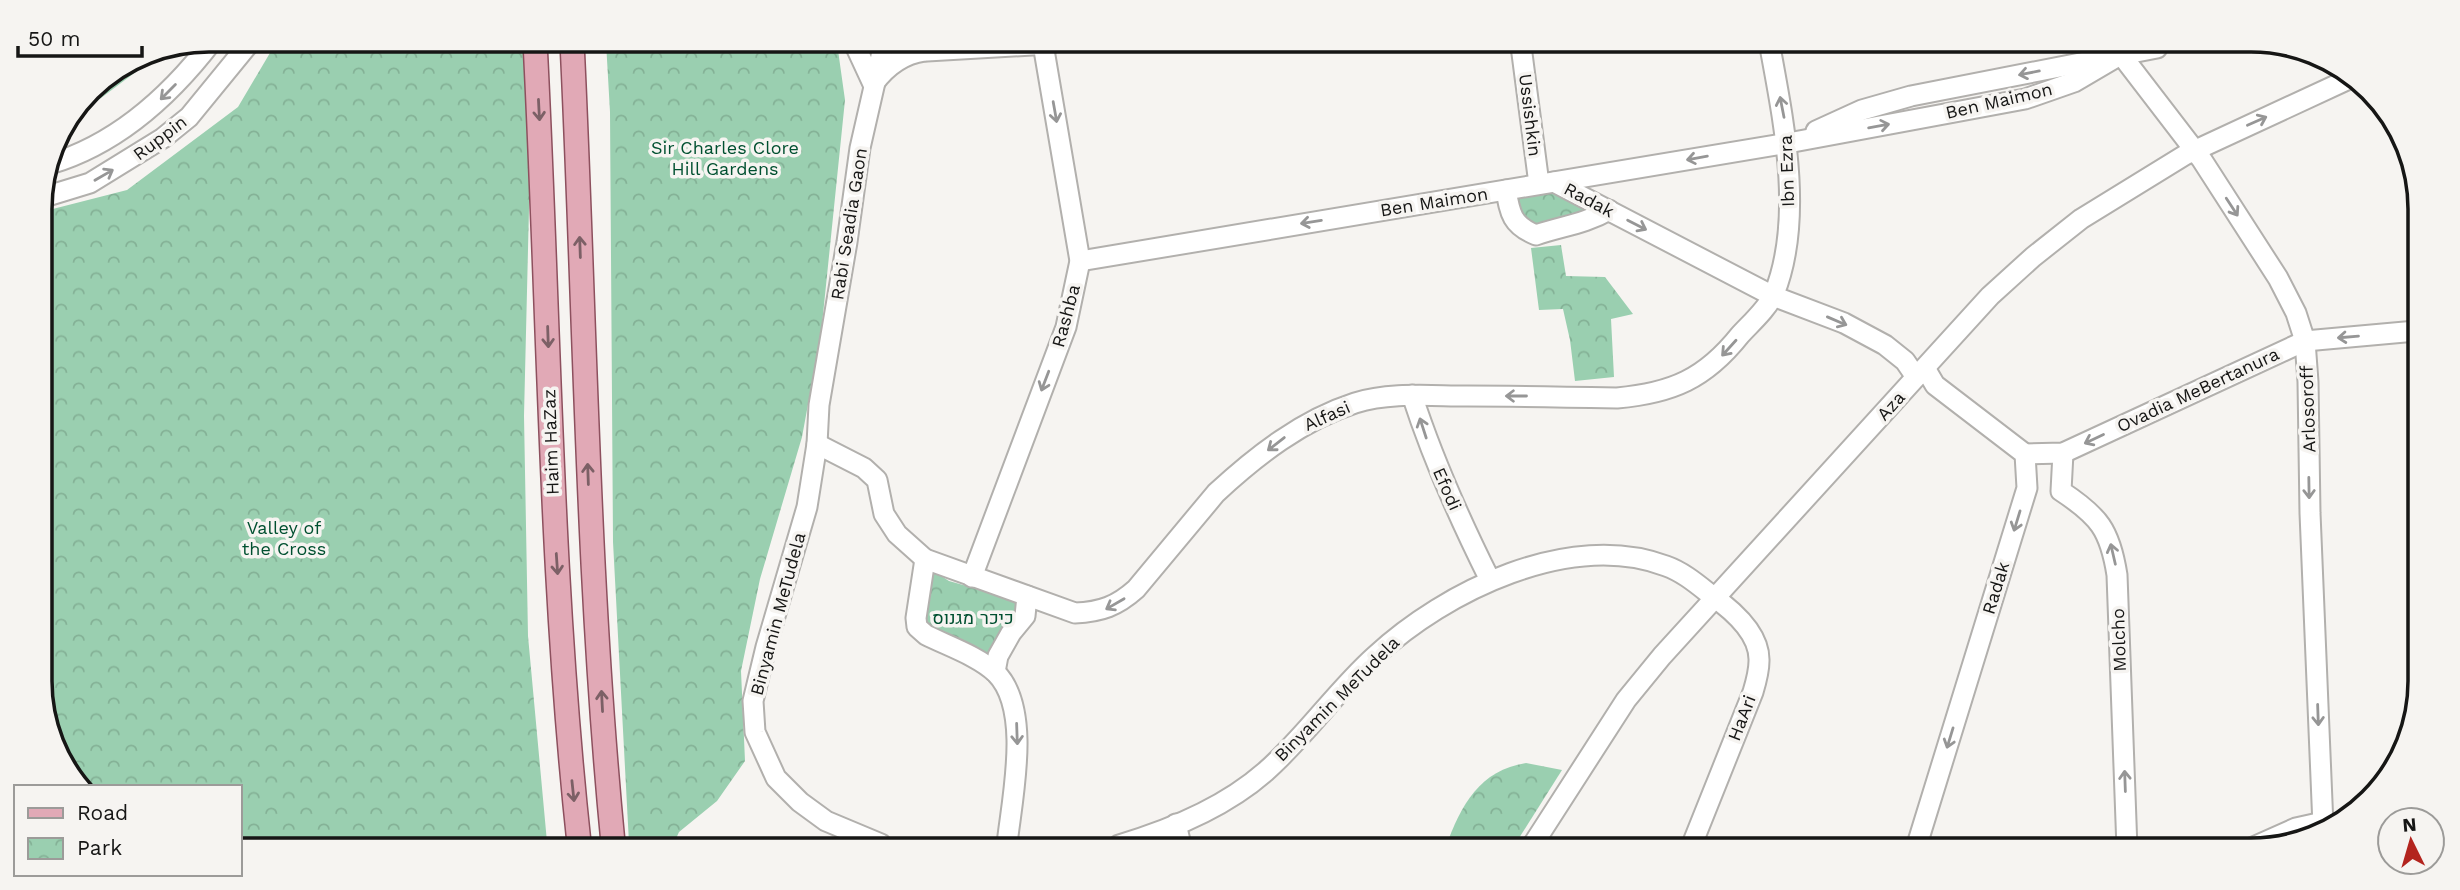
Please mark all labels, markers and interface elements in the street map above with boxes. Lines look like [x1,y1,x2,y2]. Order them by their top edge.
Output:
scale bar [18,14,142,58]
text: 50 m [28,26,80,51]
one-way arrow [2018,66,2041,80]
street label: Ussishkin [1515,72,1546,157]
street label: Ben Maimon [1944,78,2054,123]
one-way arrow [160,83,177,100]
one-way arrow [1774,96,1788,119]
one-way arrow [532,98,545,121]
one-way arrow [1049,100,1062,123]
street label: Ruppin [129,111,191,164]
one-way arrow [2246,114,2267,127]
one-way arrow [1867,119,1890,133]
street label: Ibn Ezra [1775,135,1798,207]
park label: Sir Charles Clore Hill Gardens [651,137,799,179]
street label: Rabi Seadia Gaon [826,146,871,301]
one-way arrow [1686,152,1708,165]
one-way arrow [94,168,114,182]
street label: Radak [1561,178,1618,221]
street label: Ben Maimon [1379,183,1489,220]
one-way arrow [2225,196,2239,216]
one-way arrow [1301,216,1323,230]
one-way arrow [1626,219,1647,232]
one-way arrow [574,236,587,259]
street label: Rashba [1047,282,1084,350]
one-way arrow [1825,315,1847,328]
one-way arrow [541,325,555,348]
one-way arrow [2338,331,2360,344]
one-way arrow [1721,339,1738,356]
street label: Ovadia MeBertanura [2113,343,2282,436]
street label: Arlosoroff [2295,365,2320,453]
one-way arrow [1038,370,1051,391]
street label: Aza [1872,387,1909,424]
street label: Haim HaZaz [538,389,563,495]
one-way arrow [1505,389,1528,403]
street label: Alfasi [1300,396,1353,435]
one-way arrow [1416,418,1428,440]
one-way arrow [2084,433,2105,446]
one-way arrow [1267,437,1285,452]
one-way arrow [582,463,595,486]
street label: Efodi [1429,464,1466,514]
one-way arrow [2302,476,2316,499]
one-way arrow [2009,510,2022,532]
park label: Valley of the Cross [242,517,326,559]
street label: Binyamin MeTudela [746,530,809,698]
one-way arrow [2105,543,2119,566]
one-way arrow [551,553,564,575]
street label: Radak [1978,559,2013,617]
one-way arrow [1106,597,1126,611]
park label: כיכר מגנוס [932,607,1014,628]
street label: Molcho [2107,608,2130,672]
street label: Binyamin MeTudela [1270,632,1403,765]
one-way arrow [596,690,609,713]
street label: HaAri [1723,692,1760,744]
one-way arrow [2311,704,2324,727]
one-way arrow [1010,723,1023,746]
one-way arrow [1942,727,1955,749]
one-way arrow [2118,769,2131,792]
one-way arrow [567,779,580,802]
legend [14,785,242,876]
text: Road [77,800,128,825]
north arrow [2376,806,2446,876]
text: N [2402,812,2418,837]
text: Park [77,835,122,860]

